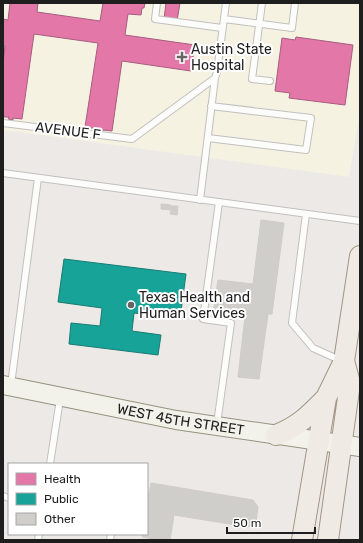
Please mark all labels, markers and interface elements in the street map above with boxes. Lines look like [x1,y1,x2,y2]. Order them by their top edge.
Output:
place label: Austin State Hospital [191,41,272,74]
marker: Austin State Hospital [176,51,188,63]
street label: AVENUE F [34,119,102,143]
place label: Texas Health and Human Services [139,289,250,322]
marker: Texas Health and Human Services [126,300,136,310]
street label: WEST 45TH STREET [115,400,246,438]
legend [8,463,148,535]
text: Health [44,472,81,486]
text: Public [44,492,79,506]
scale bar [227,509,315,535]
text: Other [44,512,76,526]
text: 50 m [233,516,261,530]

